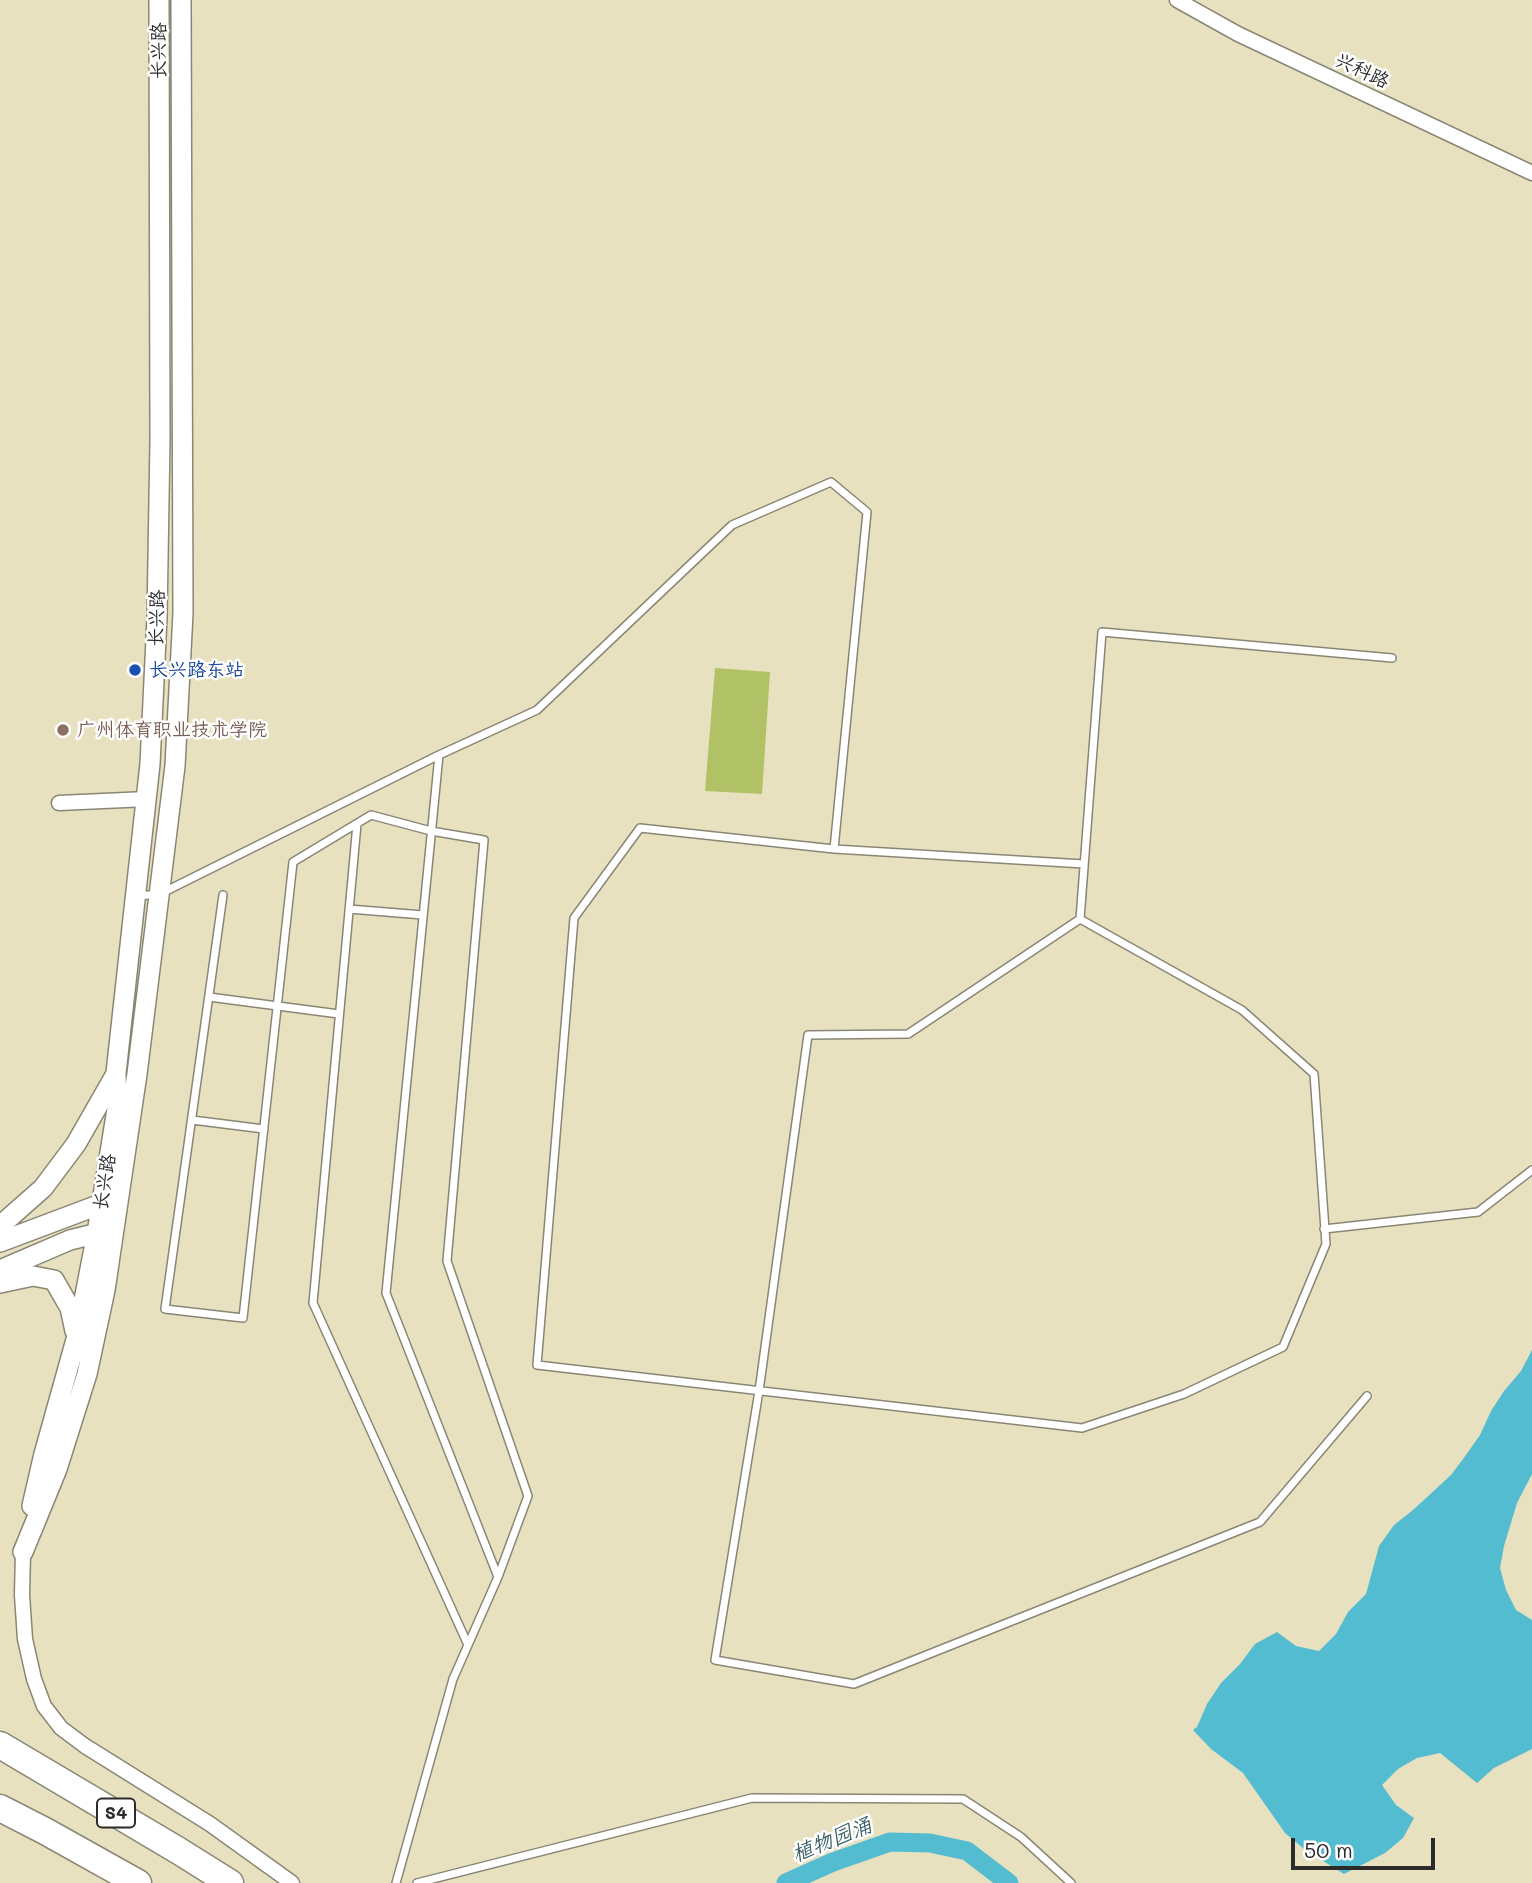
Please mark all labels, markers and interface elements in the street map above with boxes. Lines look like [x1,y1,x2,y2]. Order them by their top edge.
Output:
street label: 长兴路 [148,23,170,79]
street label: 兴科路 [1331,49,1393,93]
street label: 长兴路 [145,589,169,647]
place label: 长兴路东站 [149,659,244,681]
marker: 长兴路东站 [127,662,143,678]
place label: 广州体育职业技术学院 [77,719,267,741]
marker: 广州体育职业技术学院 [55,722,71,738]
street label: 长兴路 [89,1152,121,1212]
road number: S4 [97,1798,135,1828]
water label: 植物园涌 [788,1813,876,1867]
scale bar [1294,1824,1438,1868]
text: 50 m [1304,1836,1353,1863]

